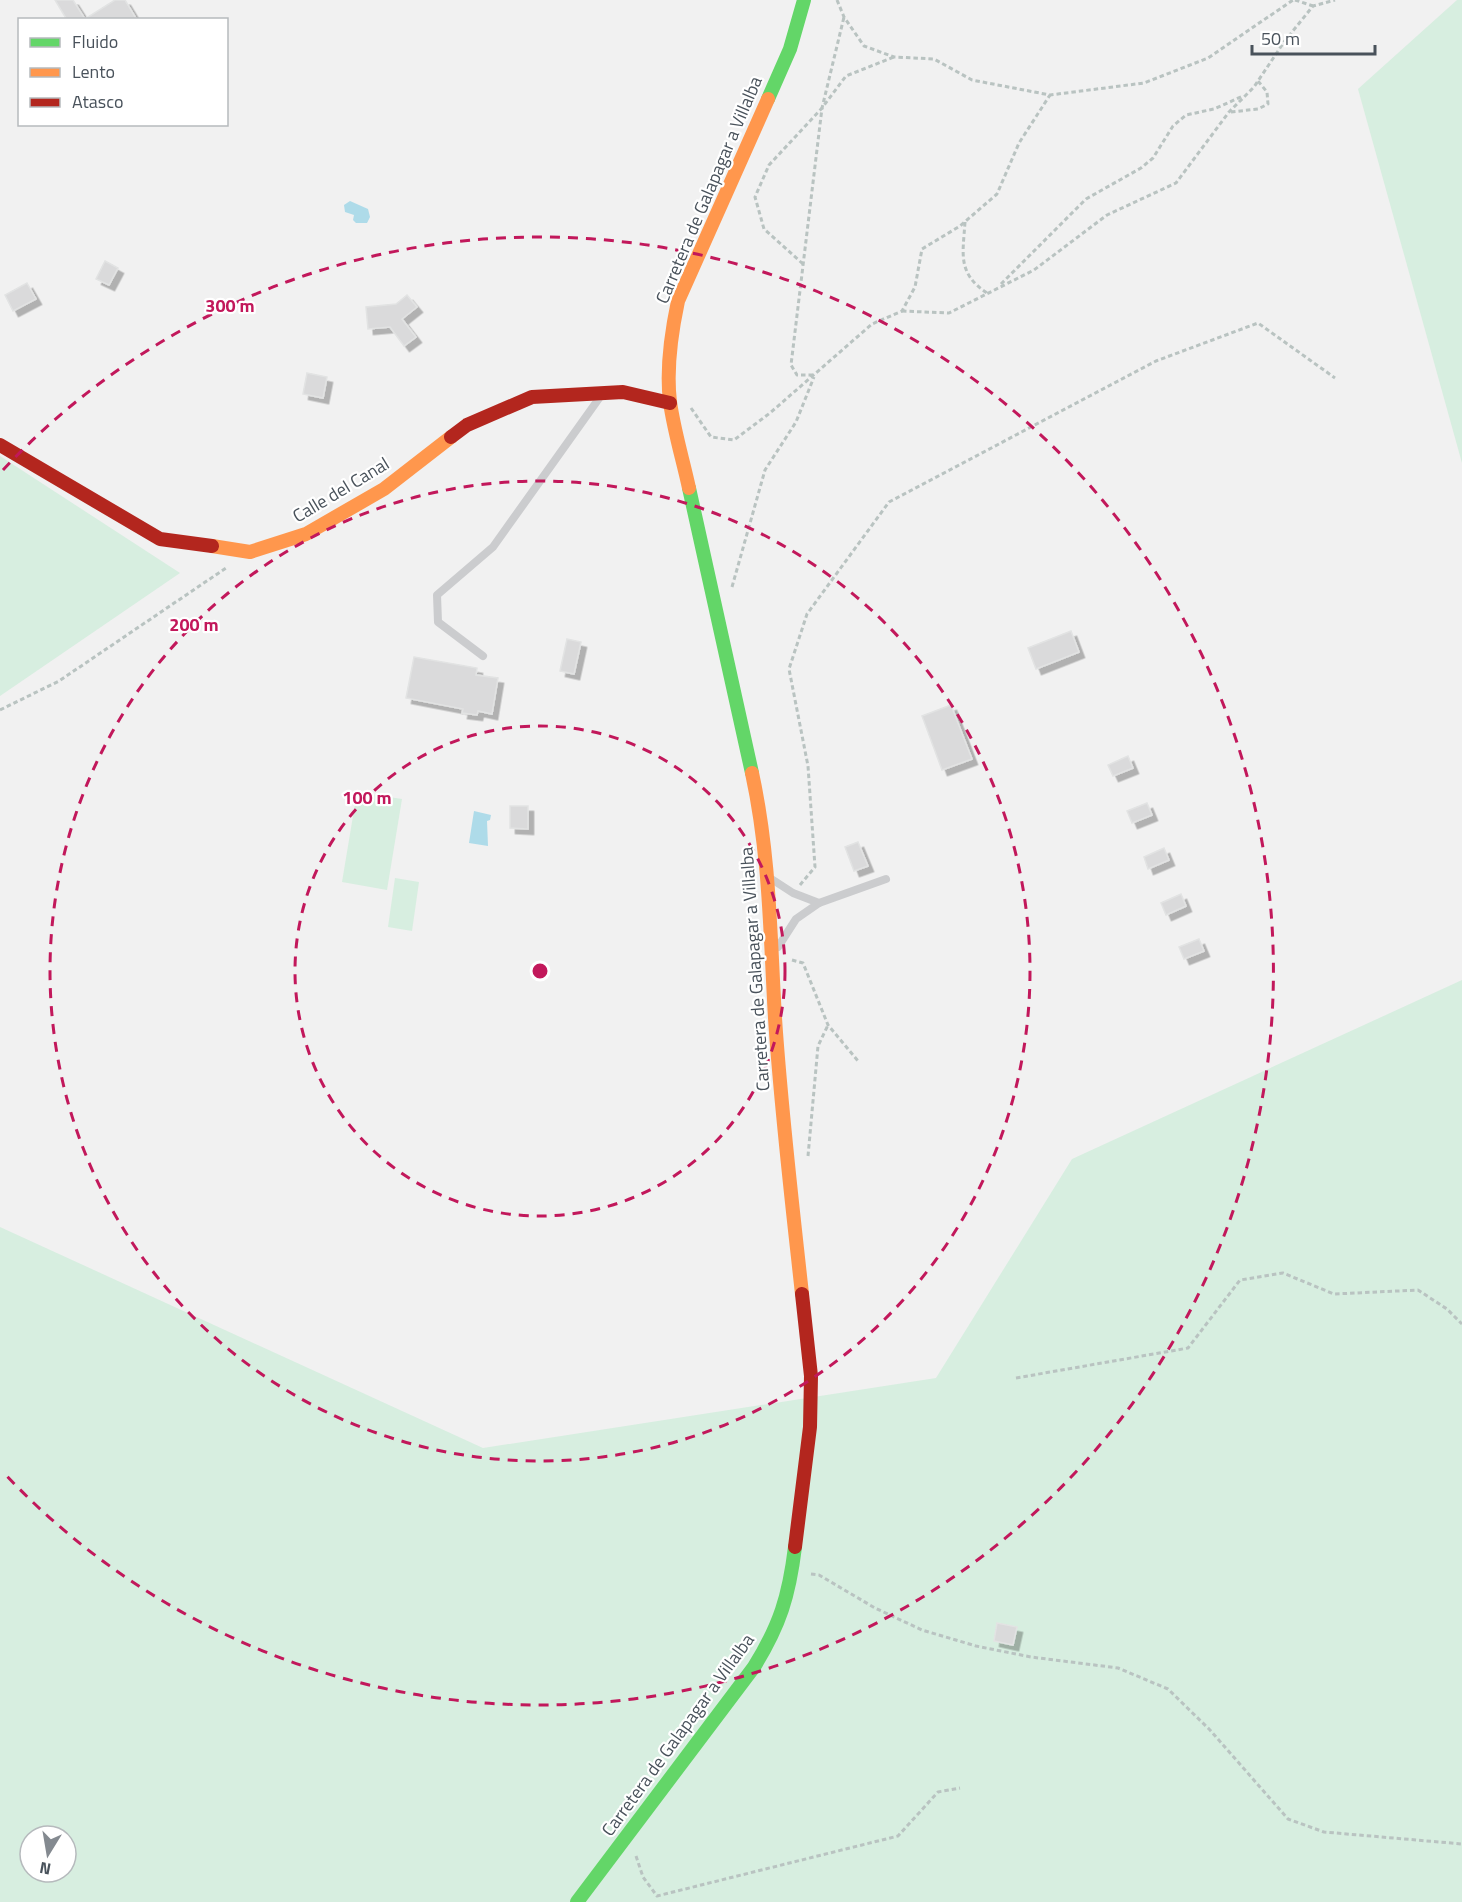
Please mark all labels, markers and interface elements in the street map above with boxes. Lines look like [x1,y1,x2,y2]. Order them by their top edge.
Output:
legend [18,18,228,126]
scale bar [1252,18,1375,56]
text: 50 m [1261,25,1300,52]
text: Fluido [72,28,118,55]
text: Lento [72,58,115,85]
street label: Carretera de Galapagar a Villalba [648,72,769,308]
text: Atasco [72,88,123,115]
text: 300 m [205,292,255,319]
street label: Calle del Canal [287,450,394,529]
text: 200 m [169,611,219,638]
text: 100 m [342,784,392,811]
street label: Carretera de Galapagar a Villalba [732,846,777,1092]
centre of rings [530,961,550,981]
street label: Carretera de Galapagar a Villalba [595,1628,761,1842]
north arrow [18,1824,78,1884]
text: N [37,1856,53,1882]

